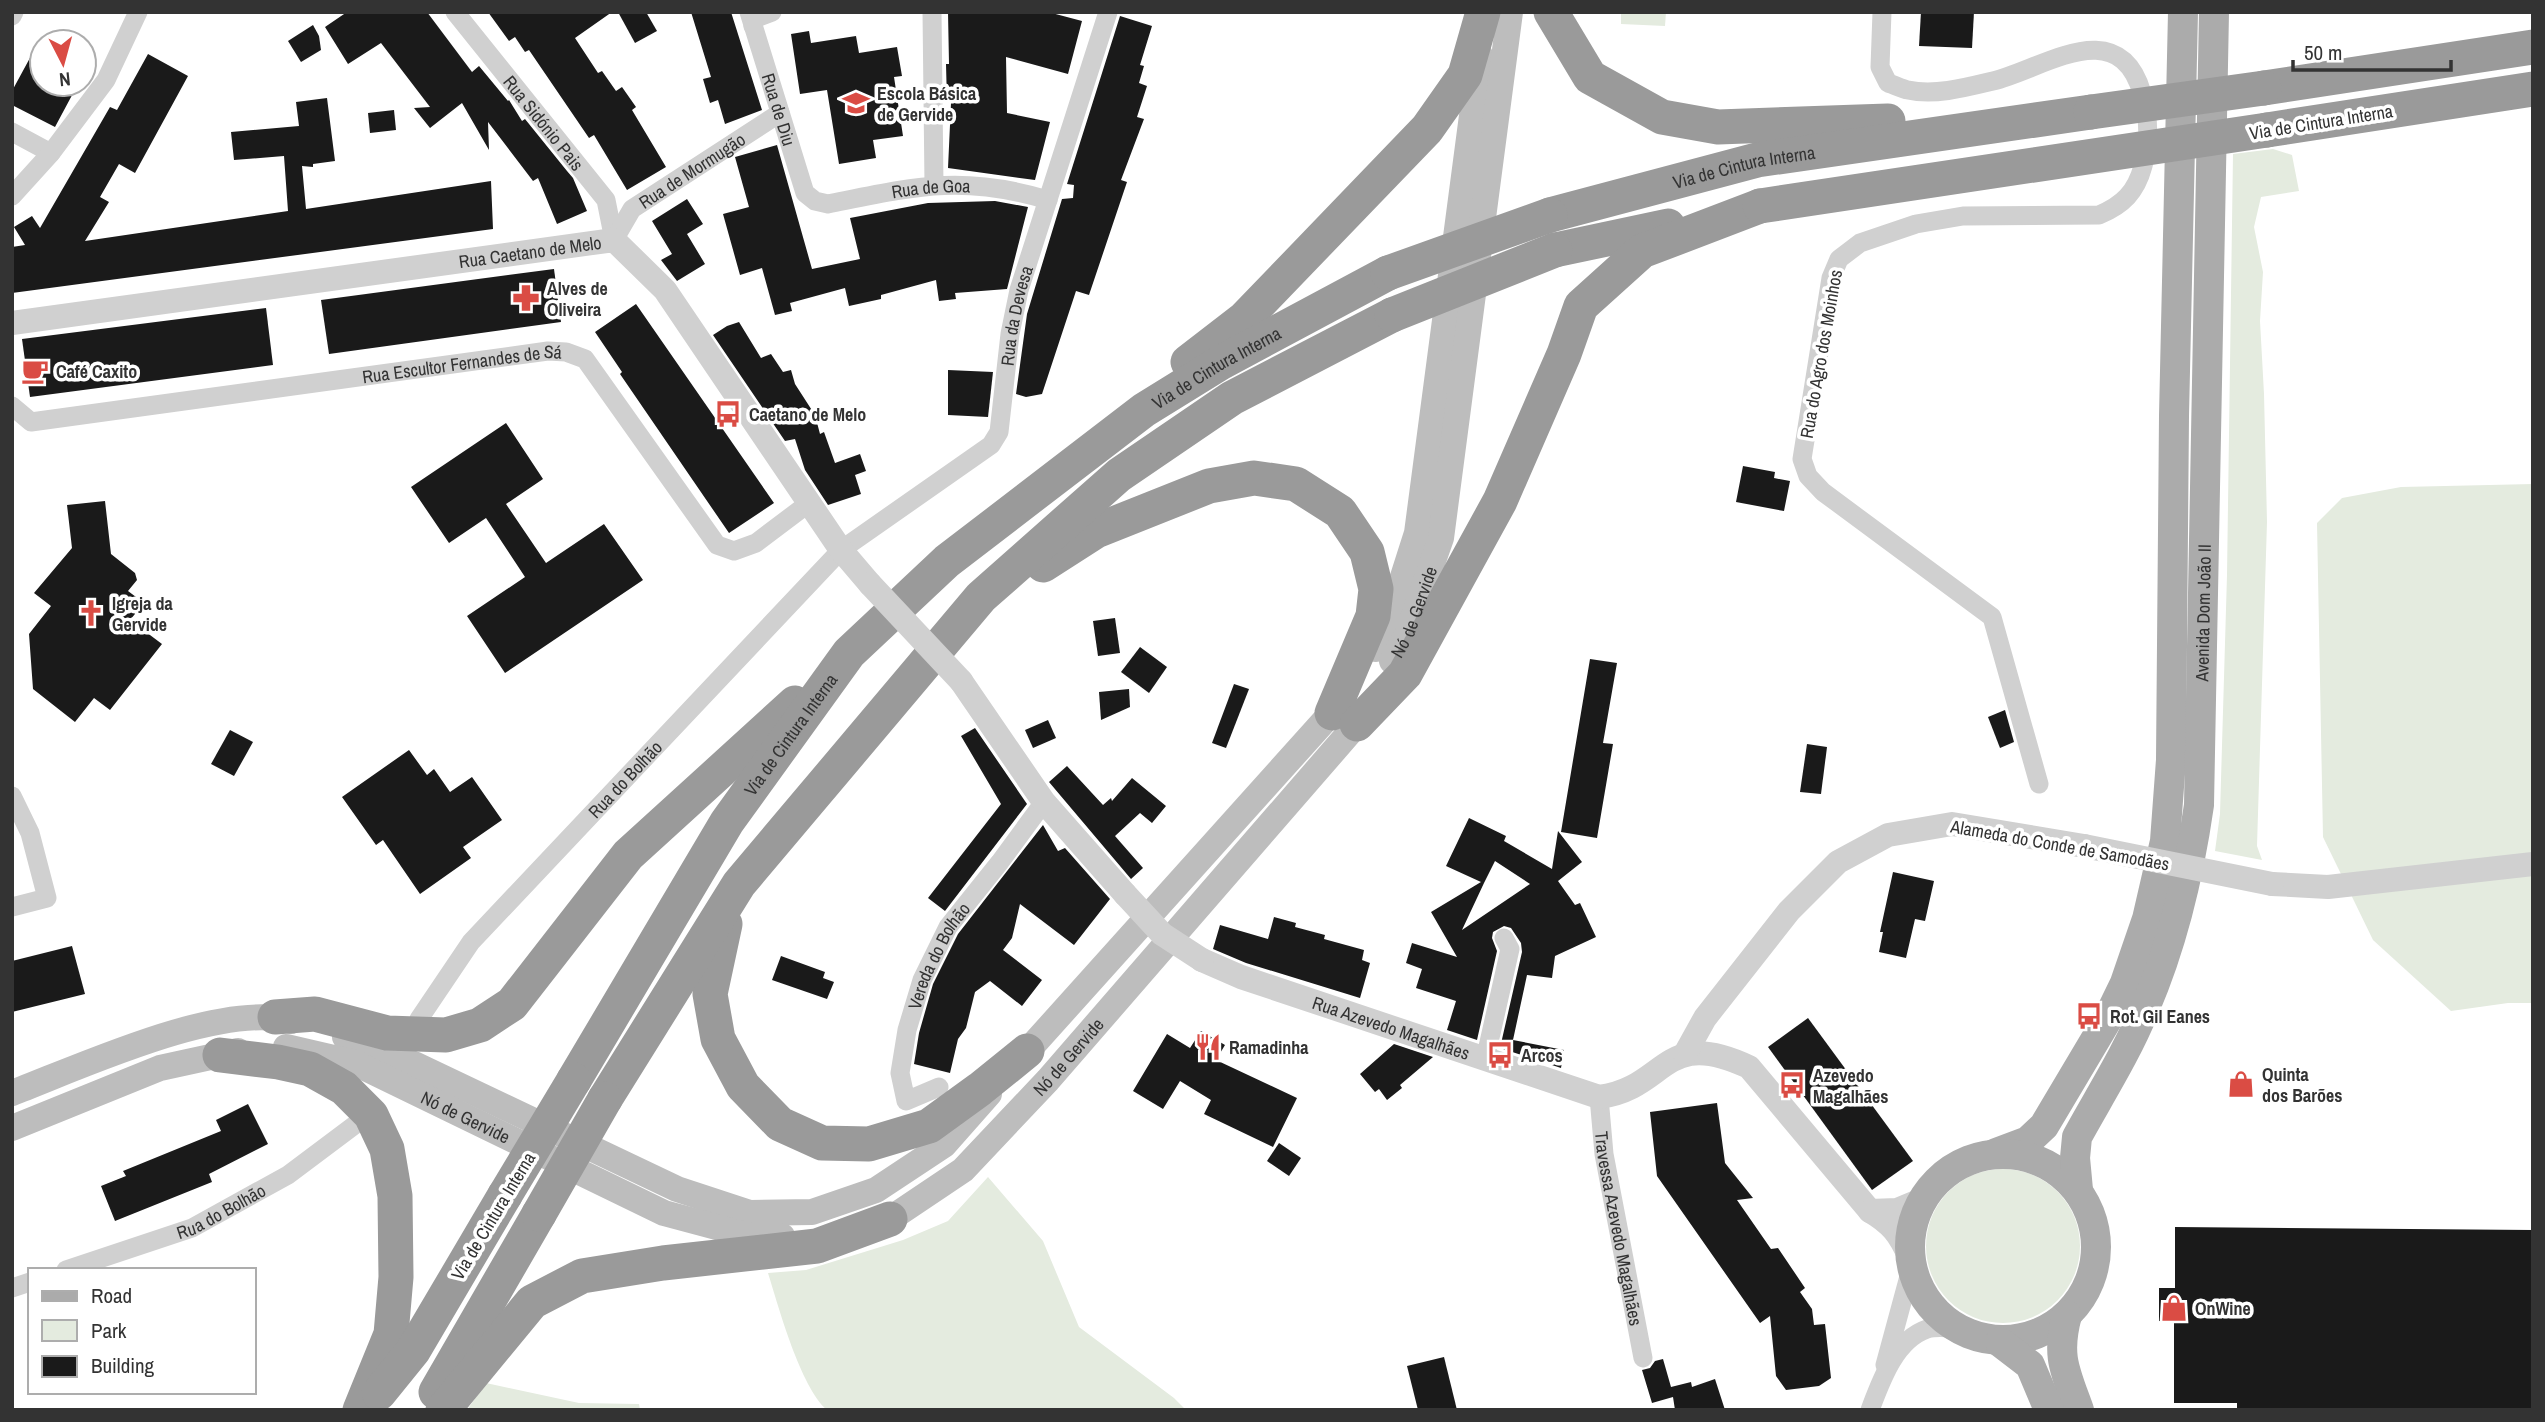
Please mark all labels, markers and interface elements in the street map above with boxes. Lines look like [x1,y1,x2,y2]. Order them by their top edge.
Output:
north arrow [28,28,98,98]
scale bar [2293,28,2450,72]
text: 50 m [2304,38,2342,67]
text: N [58,66,72,93]
street label: Rua Sidónio Pais [498,70,590,176]
street label: Rua de Diu [756,70,802,149]
place label: Escola Básica de Gervide [877,81,977,127]
school or university icon: Escola Básica de Gervide [841,88,871,118]
street label: Via de Cintura Interna [2247,98,2395,146]
street label: Rua de Mormugão [634,126,750,214]
street label: Via de Cintura Interna [1670,139,1817,194]
street label: Rua de Goa [889,173,971,204]
street label: Rua Caetano de Melo [457,229,603,274]
street label: Rua da Devesa [994,262,1039,367]
street label: Rua do Agro dos Moinhos [1794,268,1848,440]
place label: Alves de Oliveira [547,276,608,322]
pharmacy icon: Alves de Oliveira [511,283,541,313]
street label: Via de Cintura Interna [1147,320,1285,415]
street label: Rua Escultor Fernandes de Sá [361,338,563,389]
cafe icon: Café Caxito [20,356,50,386]
place label: Café Caxito [56,359,137,384]
bus stop icon: Caetano de Melo [713,399,743,429]
place label: Caetano de Melo [749,402,866,427]
street label: Avenida Dom João II [2189,544,2216,683]
street label: Nó de Gervide [1384,563,1443,662]
place label: Igreja da Gervide [112,591,174,637]
church icon: Igreja da Gervide [76,598,106,628]
street label: Via de Cintura Interna [738,668,843,801]
street label: Rua do Bolhão [582,735,667,823]
street label: Alameda do Conde de Samodães [1948,813,2171,877]
street label: Vereda do Bolhão [901,897,976,1012]
street label: Rua Azevedo Magalhães [1309,989,1473,1065]
bus stop icon: Rot. Gil Eanes [2074,1001,2104,1031]
place label: Rot. Gil Eanes [2110,1004,2210,1029]
street label: Nó de Gervide [1027,1012,1109,1101]
restaurant icon: Ramadinha [1193,1032,1223,1062]
place label: Ramadinha [1229,1035,1309,1060]
bus stop icon: Arcos [1485,1040,1515,1070]
place label: Arcos [1521,1043,1563,1068]
place label: Quinta dos Barões [2262,1062,2342,1108]
place label: Azevedo Magalhães [1813,1063,1888,1109]
shop icon: Quinta dos Barões [2226,1069,2256,1099]
bus stop icon: Azevedo Magalhães [1777,1070,1807,1100]
street label: Nó de Gervide [417,1085,514,1149]
street label: Travessa Azevedo Magalhães [1590,1130,1649,1328]
street label: Via de Cintura Interna [445,1147,541,1285]
street label: Rua do Bolhão [173,1177,270,1245]
legend [28,1268,256,1394]
text: Road [91,1281,132,1310]
shop icon: OnWine [2159,1293,2189,1323]
place label: OnWine [2195,1296,2251,1321]
text: Park [91,1316,127,1345]
text: Building [91,1351,155,1380]

